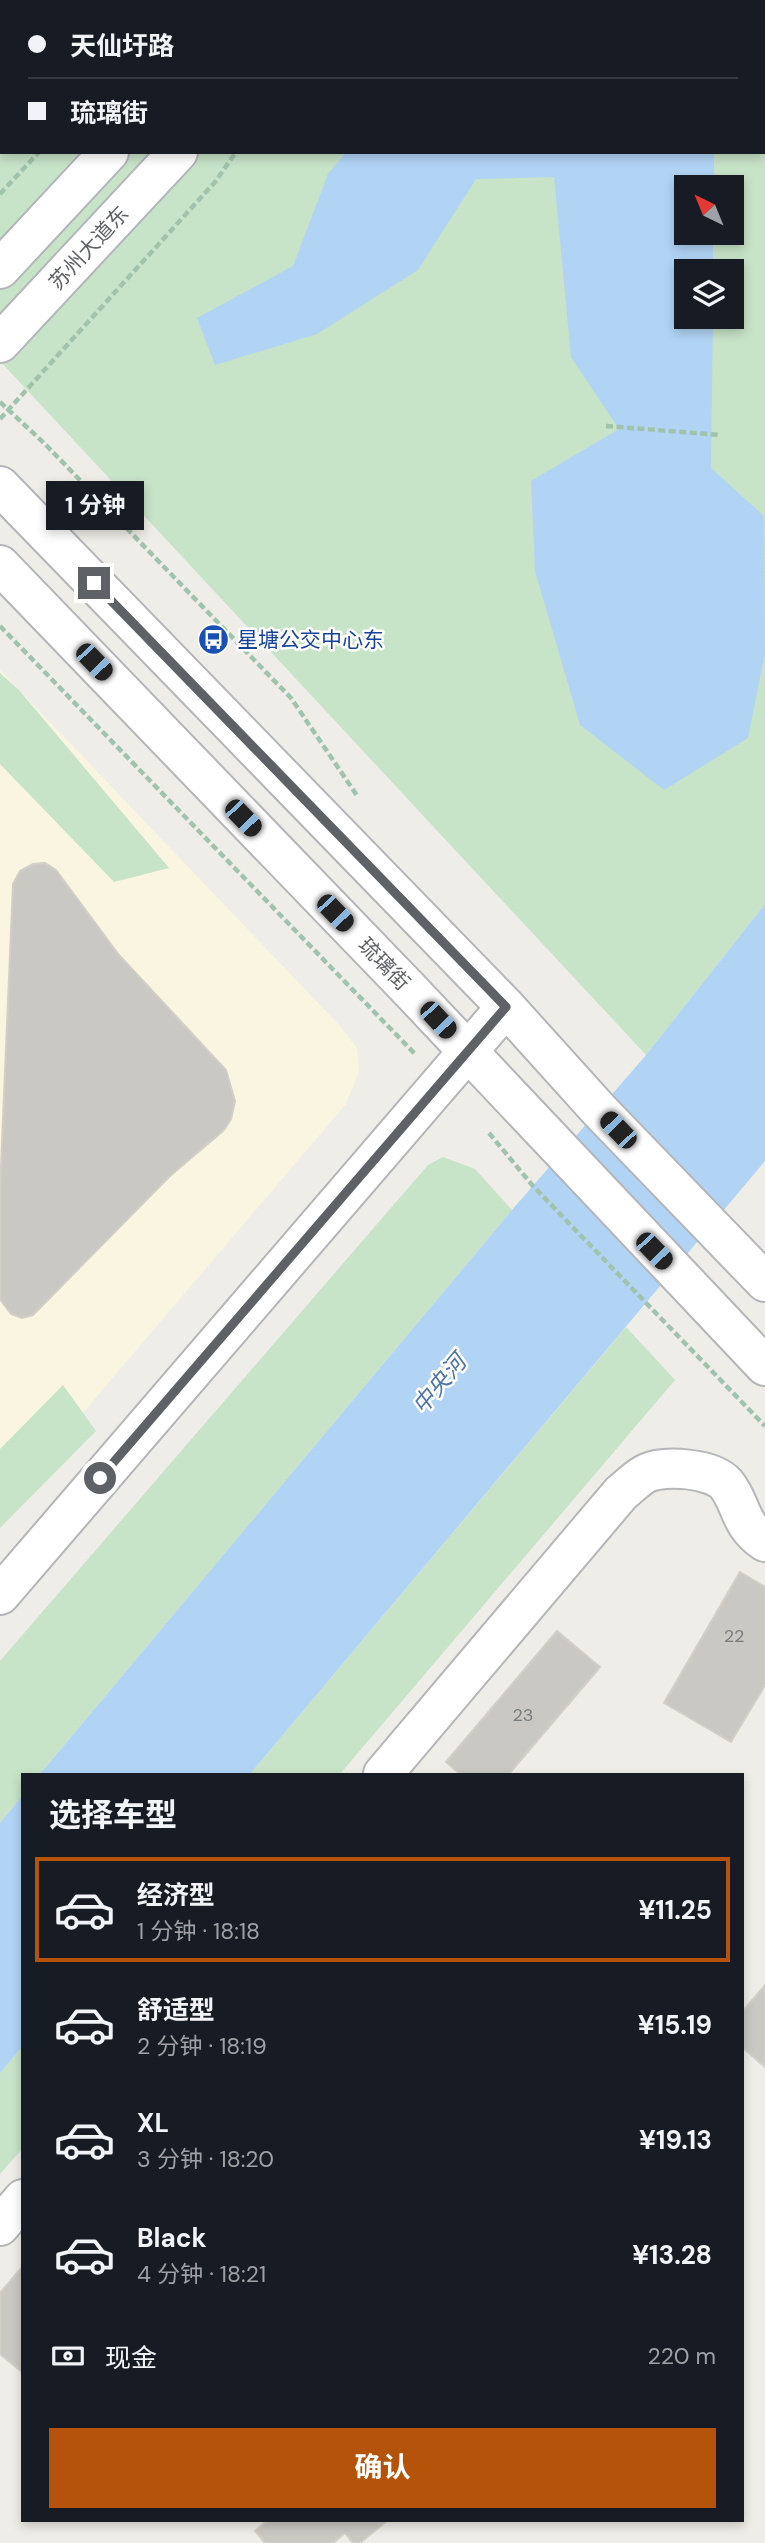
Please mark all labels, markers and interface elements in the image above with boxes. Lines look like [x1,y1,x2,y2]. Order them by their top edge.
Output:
text: 天仙圩路 [70,29,174,63]
text: 琉璃街 [70,96,148,130]
north arrow [674,175,744,245]
map controls [674,175,744,329]
street label: 苏州大道东 [43,200,135,296]
button: layers [674,259,744,329]
callout: 1 分钟 [45,482,143,530]
text: 1 分钟 [65,490,125,520]
route end [78,567,110,599]
bus stop icon: 星塘公交中心东 [197,623,231,657]
place label: 星塘公交中心东 [237,626,384,654]
car [72,640,117,684]
car [221,796,266,840]
car [313,891,358,935]
street label: 琉璃街 [352,932,416,996]
car [416,997,461,1043]
car [596,1108,641,1152]
car [632,1229,677,1273]
water label: 中央河 [405,1345,475,1420]
route start [84,1462,116,1494]
house number: 22 [724,1624,744,1648]
house number: 23 [512,1703,534,1727]
text: 选择车型 [49,1794,177,1836]
icon: car [53,1878,116,1941]
text: 经济型 [137,1878,215,1912]
text: ¥11.25 [638,1893,712,1927]
text: 1 分钟 · 18:18 [137,1916,260,1946]
icon: car [53,1993,116,2056]
text: 舒适型 [137,1993,215,2027]
text: ¥15.19 [638,2008,712,2042]
text: 2 分钟 · 18:19 [137,2031,267,2061]
text: XL [137,2106,169,2140]
icon: car [53,2108,116,2171]
text: ¥19.13 [639,2123,712,2157]
text: 3 分钟 · 18:20 [137,2144,274,2174]
text: Black [137,2221,207,2255]
icon: car [53,2223,116,2286]
text: ¥13.28 [632,2238,712,2272]
text: 4 分钟 · 18:21 [137,2259,266,2289]
icon: cash [49,2337,87,2375]
text: 现金 [105,2341,157,2375]
text: 220 m [647,2341,716,2371]
button: 确认 [49,2428,716,2508]

